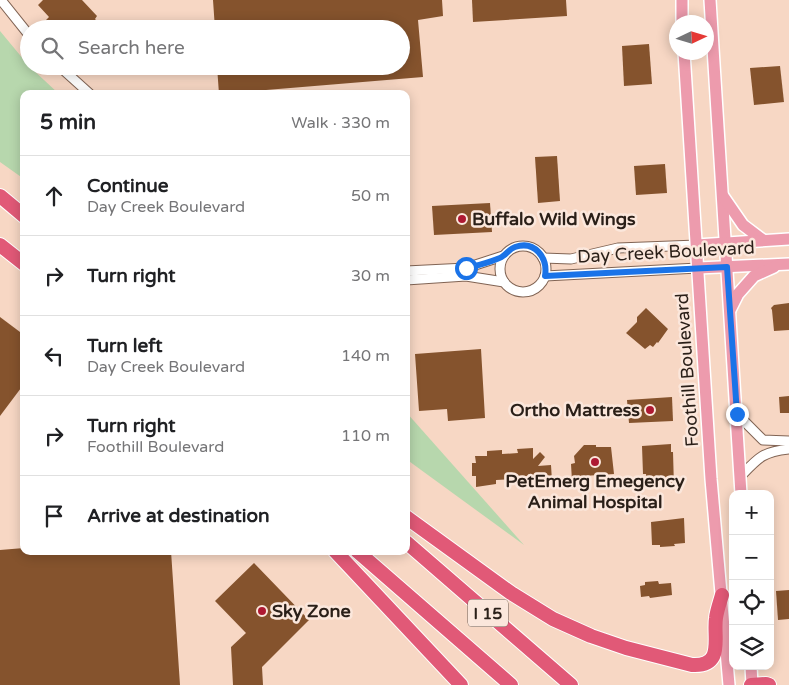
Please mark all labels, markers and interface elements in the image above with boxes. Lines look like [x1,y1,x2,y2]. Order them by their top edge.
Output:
north arrow [669,15,714,60]
search box [20,20,410,75]
icon: search [38,34,66,62]
text: Search here [78,37,185,59]
text: 5 min [40,110,96,135]
text: Walk · 330 m [291,113,390,133]
text: Continue [87,175,169,197]
icon: ahead [40,182,68,210]
text: 50 m [351,186,390,206]
text: Day Creek Boulevard [87,197,245,217]
place label: Buffalo Wild Wings [472,208,636,230]
marker: Buffalo Wild Wings [456,213,468,225]
street label: Day Creek Boulevard [577,236,755,268]
route start [455,257,478,280]
icon: right [40,262,68,290]
text: Turn right [87,265,175,287]
text: 30 m [351,266,390,286]
street label: Foothill Boulevard [671,292,703,448]
text: Turn left [87,335,163,357]
icon: left [40,342,68,370]
text: 140 m [341,346,390,366]
text: Day Creek Boulevard [87,357,245,377]
place label: Ortho Mattress [510,399,640,421]
route end [726,403,749,426]
marker: Ortho Mattress [644,404,656,416]
text: Turn right [87,415,175,437]
icon: right [40,422,68,450]
text: 110 m [341,426,390,446]
text: Foothill Boulevard [87,437,224,457]
marker: PetEmerg Emegency Animal Hospital [589,456,601,468]
place label: PetEmerg Emegency Animal Hospital [505,470,685,513]
map controls [729,490,774,670]
button: + [729,490,774,535]
icon: arrive [40,502,68,530]
text: Arrive at destination [87,505,270,527]
button: − [729,535,774,580]
button: locate [729,580,774,625]
place label: Sky Zone [272,600,351,622]
road number: I 15 [468,600,508,626]
marker: Sky Zone [256,605,268,617]
button: layers [729,625,774,670]

